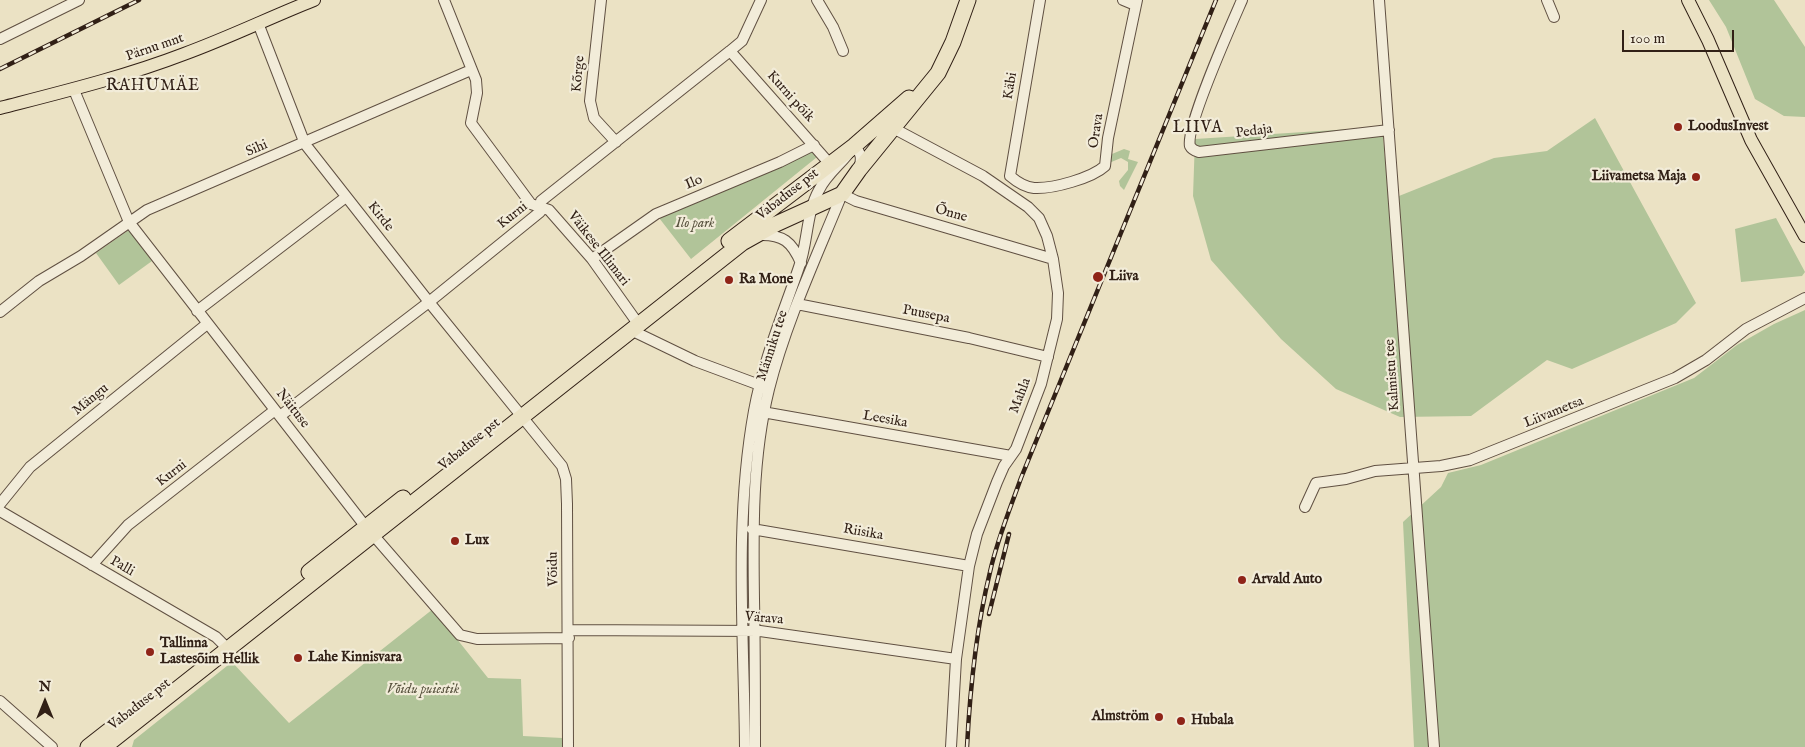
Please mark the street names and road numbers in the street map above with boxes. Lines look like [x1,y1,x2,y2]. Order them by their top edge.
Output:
street label: Pärnu mnt [124,30,186,66]
street label: Kõrge [569,55,589,93]
street label: Kurni põik [763,68,817,126]
street label: Käbi [1000,71,1022,101]
street label: Orava [1086,112,1108,150]
street label: Pedaja [1235,121,1273,143]
street label: Sihi [244,137,270,161]
street label: Vabaduse pst [754,166,822,224]
street label: Ilo [683,172,705,194]
street label: Kirde [363,199,397,235]
street label: Kurni [495,199,531,233]
street label: Õnne [933,201,969,227]
street label: Väikese Illimari [564,208,632,290]
street label: Puusepa [901,302,951,328]
street label: Männiku tee [754,309,792,383]
street label: Kalmistu tee [1382,338,1404,412]
street label: Mahla [1007,376,1035,416]
street label: Mängu [70,380,112,420]
street label: Näituse [272,386,312,432]
street label: Liivametsa [1522,393,1586,433]
street label: Leesika [861,408,909,432]
street label: Vabaduse pst [436,415,504,475]
street label: Kurni [154,457,190,491]
street label: Riisika [842,521,884,545]
street label: Võidu [545,551,563,587]
street label: Palli [107,553,137,581]
street label: Värava [744,609,784,629]
street label: Vabaduse pst [106,676,174,734]

